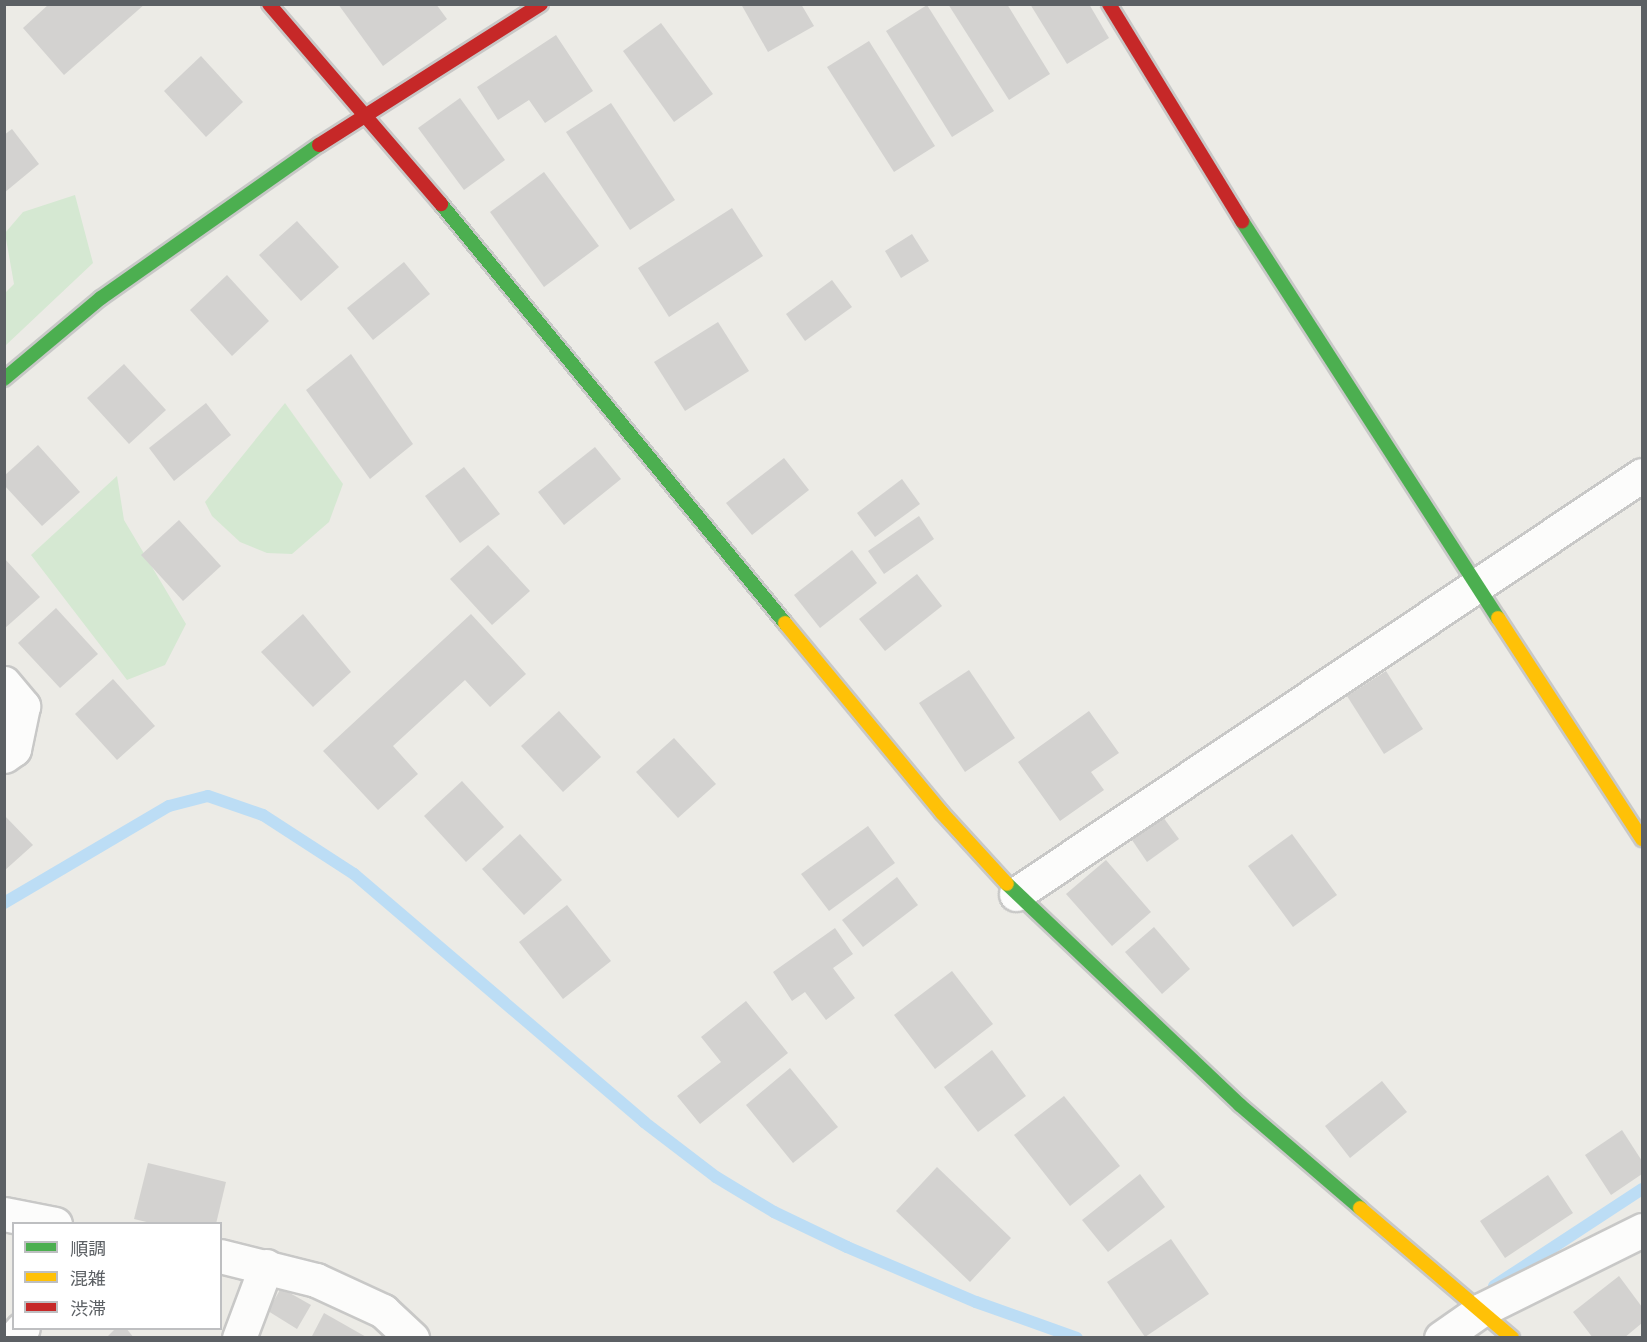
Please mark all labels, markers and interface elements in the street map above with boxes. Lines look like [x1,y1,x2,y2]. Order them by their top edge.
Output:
legend [12,1222,222,1330]
text: 順調 [70,1238,106,1260]
text: 混雑 [70,1268,106,1290]
text: 渋滞 [70,1298,106,1320]

